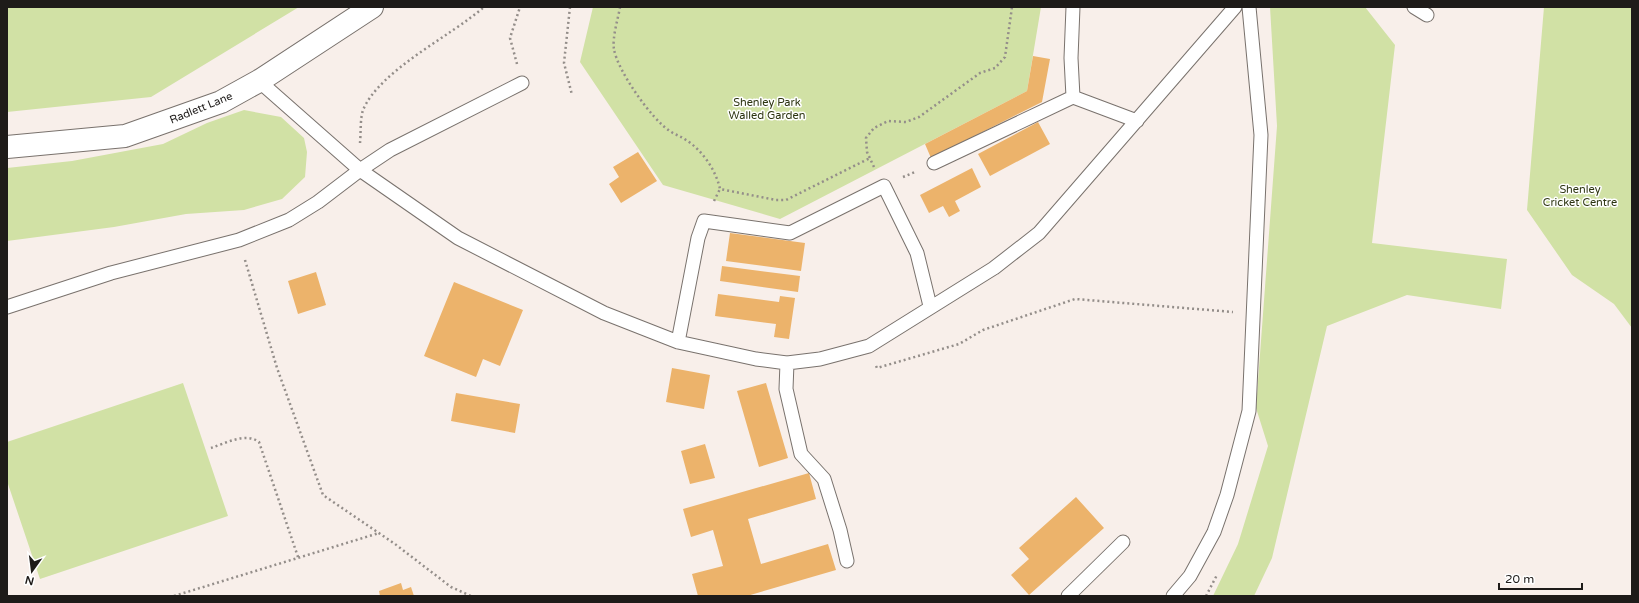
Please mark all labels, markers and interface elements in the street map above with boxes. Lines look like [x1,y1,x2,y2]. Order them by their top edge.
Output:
street label: Radlett Lane [168,89,234,127]
park label: Shenley Park Walled Garden [729,96,805,122]
park label: Shenley Cricket Centre [1543,183,1617,209]
north arrow [12,551,52,591]
scale bar [1499,565,1582,591]
text: 20 m [1505,572,1534,586]
text: N [24,573,36,588]

